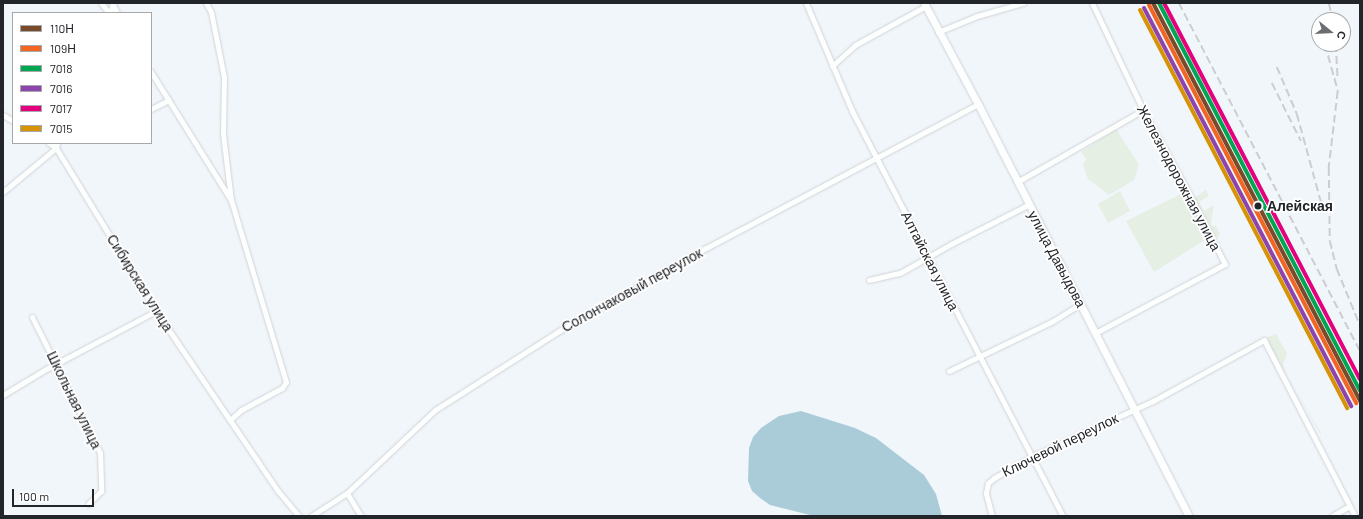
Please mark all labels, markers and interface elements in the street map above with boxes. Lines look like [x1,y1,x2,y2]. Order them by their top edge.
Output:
legend [12,12,152,144]
north arrow [1311,12,1351,52]
text: 110Н [50,21,74,35]
text: С [1335,30,1349,41]
text: 109Н [50,41,76,55]
text: 7018 [50,61,73,75]
text: 7016 [50,81,73,95]
text: 7017 [50,101,72,115]
street label: Железнодорожная улица [1133,102,1225,254]
text: 7015 [50,121,73,135]
place label: Алейская [1267,198,1333,214]
marker: Алейская [1252,200,1264,212]
street label: Алтайская улица [898,208,962,314]
street label: улица Давыдова [1024,208,1090,310]
street label: Сибирская улица [103,231,177,335]
street label: Солончаковый переулок [559,244,705,336]
street label: Школьная улица [43,348,105,452]
street label: Ключевой переулок [999,410,1121,480]
scale bar [14,481,96,507]
text: 100 m [19,489,49,503]

